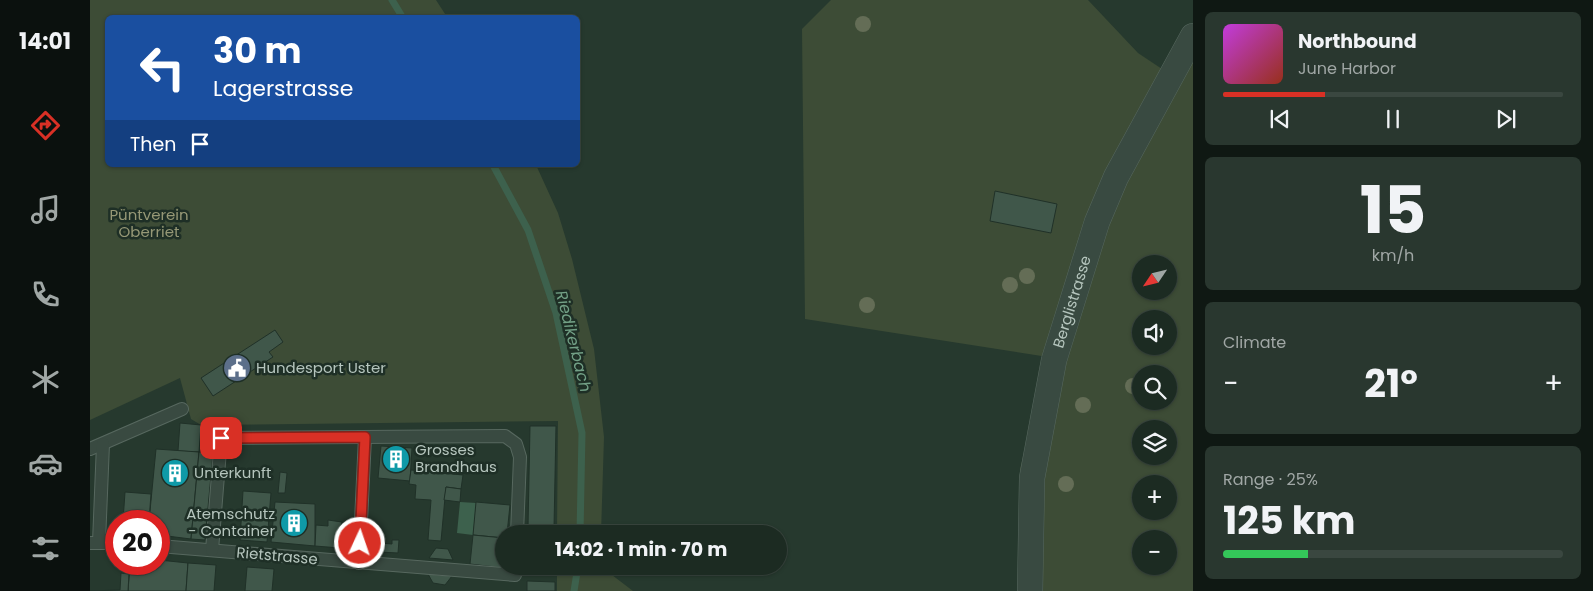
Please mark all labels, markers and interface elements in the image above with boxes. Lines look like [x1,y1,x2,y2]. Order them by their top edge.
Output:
text: 14:01 [19,26,71,57]
text: 30 m [213,26,301,75]
text: Northbound [1298,28,1417,55]
icon: left [130,35,195,100]
text: June Harbor [1298,57,1396,80]
text: Lagerstrasse [213,73,353,104]
icon: previous [1266,105,1294,133]
icon: pause [1379,105,1407,133]
icon: next [1492,105,1520,133]
icon: directions [28,108,63,143]
icon: arrive [186,130,214,158]
text: Then [130,131,176,158]
text: 15 [1360,165,1426,256]
icon: music [28,192,63,227]
park label: Püntverein Oberriet [109,204,189,242]
text: km/h [1372,244,1414,267]
street label: Berglistrasse [1047,253,1096,350]
north arrow [1132,255,1178,300]
map controls [1132,255,1177,575]
icon: phone [28,277,63,312]
water label: Riedikerbach [550,288,597,394]
button: sound [1132,310,1177,355]
text: Climate [1223,331,1286,354]
public building icon: Hundesport Uster [222,353,252,383]
place label: Hundesport Uster [256,357,386,378]
text: 21° [1364,357,1418,410]
icon: climate [28,362,63,397]
text: − [1223,364,1238,403]
text: + [1544,364,1563,403]
button: search [1132,365,1177,410]
pin [200,417,242,459]
button: layers [1132,420,1177,465]
icon: arrive [207,424,235,452]
place label: Grosses Brandhaus [415,439,497,477]
building icon: Grosses Brandhaus [381,444,411,474]
icon: car [28,446,63,481]
building icon: Unterkunft [160,458,190,488]
place label: Unterkunft [194,462,271,483]
text: Range · 25% [1223,468,1318,491]
button: + [1132,475,1177,520]
text: 125 km [1223,494,1355,547]
place label: Atemschutz - Container [186,503,275,541]
building icon: Atemschutz - Container [279,508,309,538]
speed limit sign: 20 [105,510,170,575]
position arrow [333,516,385,568]
button: − [1132,530,1177,575]
icon: filters [28,531,63,566]
text: 14:02 · 1 min · 70 m [555,536,727,563]
street label: Rietstrasse [236,541,319,570]

